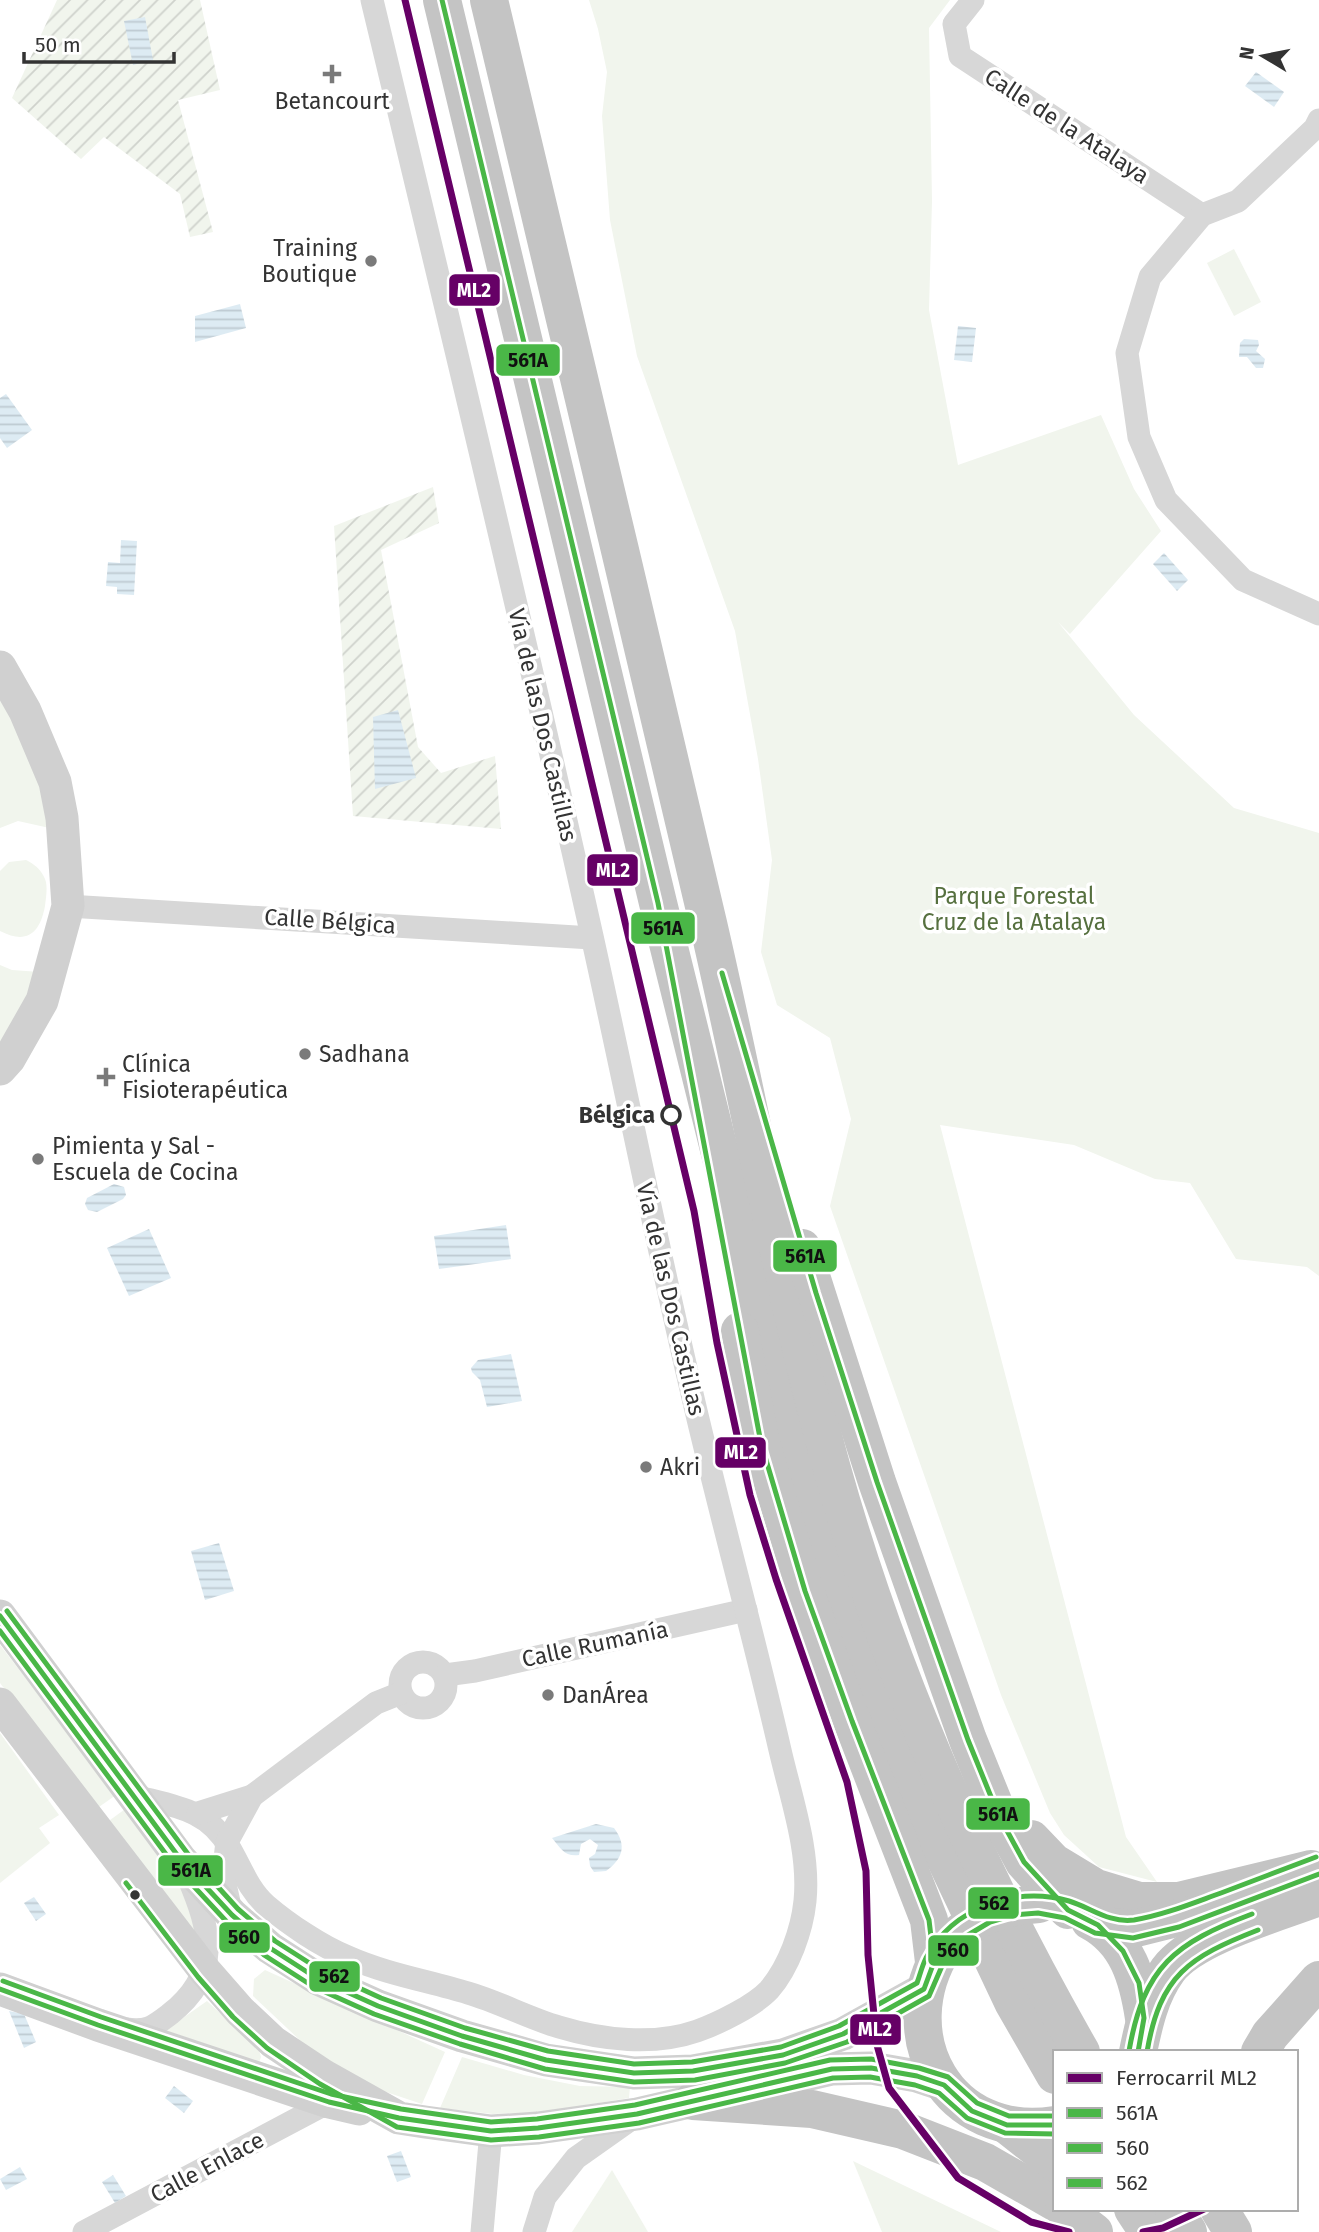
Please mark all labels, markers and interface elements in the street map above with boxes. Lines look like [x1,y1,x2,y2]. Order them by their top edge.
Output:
scale bar [24,21,175,65]
north arrow [1228,21,1298,91]
text: 50 m [35,32,81,58]
text: N [1234,45,1259,61]
street label: Calle de la Atalaya [980,62,1154,190]
marker: Betancourt [322,64,342,84]
place label: Betancourt [274,87,390,115]
place label: Training Boutique [262,234,357,288]
marker: Training Boutique [363,253,379,269]
line badge: ML2 [448,273,501,307]
text: ML2 [457,279,491,302]
line badge: 561A [495,343,561,377]
text: 561A [508,349,549,372]
street label: Vía de las Dos Castillas [503,606,583,844]
line badge: ML2 [586,853,639,887]
text: ML2 [596,859,630,882]
park label: Parque Forestal Cruz de la Atalaya [922,882,1106,936]
street label: Calle Bélgica [263,902,397,940]
line badge: 561A [630,911,696,945]
text: 561A [643,917,684,940]
place label: Sadhana [319,1040,410,1068]
marker: Sadhana [297,1046,313,1062]
place label: Clínica Fisioterapéutica [122,1050,288,1104]
marker: Clínica Fisioterapéutica [96,1067,116,1087]
place label: Bélgica [579,1101,655,1129]
marker: Bélgica [661,1105,681,1125]
place label: Pimienta y Sal - Escuela de Cocina [52,1132,239,1186]
marker: Pimienta y Sal - Escuela de Cocina [30,1151,46,1167]
street label: Vía de las Dos Castillas [631,1180,711,1418]
line badge: 561A [772,1239,838,1273]
text: 561A [785,1245,826,1268]
line badge: ML2 [714,1436,767,1469]
text: ML2 [724,1441,758,1464]
place label: Akri [660,1453,700,1481]
marker: Akri [638,1459,654,1475]
street label: Calle Rumanía [519,1615,671,1673]
place label: DanÁrea [562,1680,649,1709]
marker: DanÁrea [540,1687,556,1703]
line badge: 561A [965,1797,1031,1831]
text: 561A [978,1803,1019,1826]
line badge: 561A [157,1854,224,1887]
text: 561A [171,1859,212,1882]
line badge: 562 [967,1886,1020,1920]
unlabelled marker [128,1888,142,1902]
text: 562 [979,1892,1009,1915]
line badge: 560 [218,1921,271,1954]
text: 560 [228,1926,260,1949]
line badge: 560 [927,1934,980,1967]
text: 560 [937,1939,969,1962]
line badge: 562 [308,1960,361,1993]
text: 562 [319,1965,349,1988]
line badge: ML2 [849,2013,902,2046]
text: ML2 [858,2018,892,2041]
legend [1053,2050,1298,2211]
text: Ferrocarril ML2 [1116,2065,1257,2091]
text: 561A [1116,2100,1158,2126]
street label: Calle Enlace [145,2125,269,2209]
text: 560 [1116,2135,1149,2161]
text: 562 [1116,2170,1148,2196]

